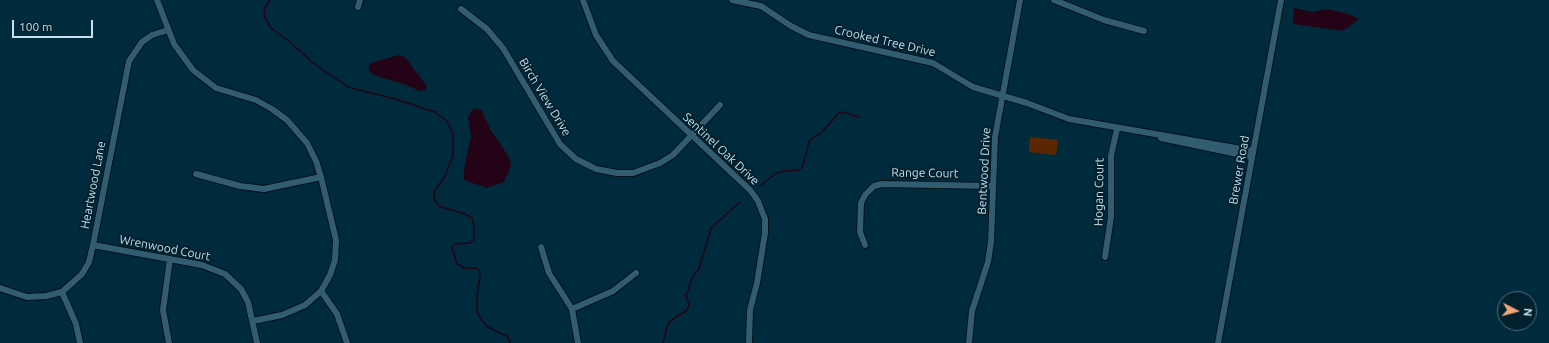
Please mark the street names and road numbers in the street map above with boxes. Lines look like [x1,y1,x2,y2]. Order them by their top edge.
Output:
street label: Crooked Tree Drive [833,22,937,60]
street label: Birch View Drive [516,55,574,139]
street label: Sentinel Oak Drive [680,110,762,188]
street label: Bentwood Drive [975,127,993,215]
street label: Brewer Road [1226,134,1252,206]
street label: Heartwood Lane [77,140,109,230]
street label: Hogan Court [1091,158,1107,226]
street label: Range Court [891,165,959,181]
street label: Wrenwood Court [118,232,212,264]

